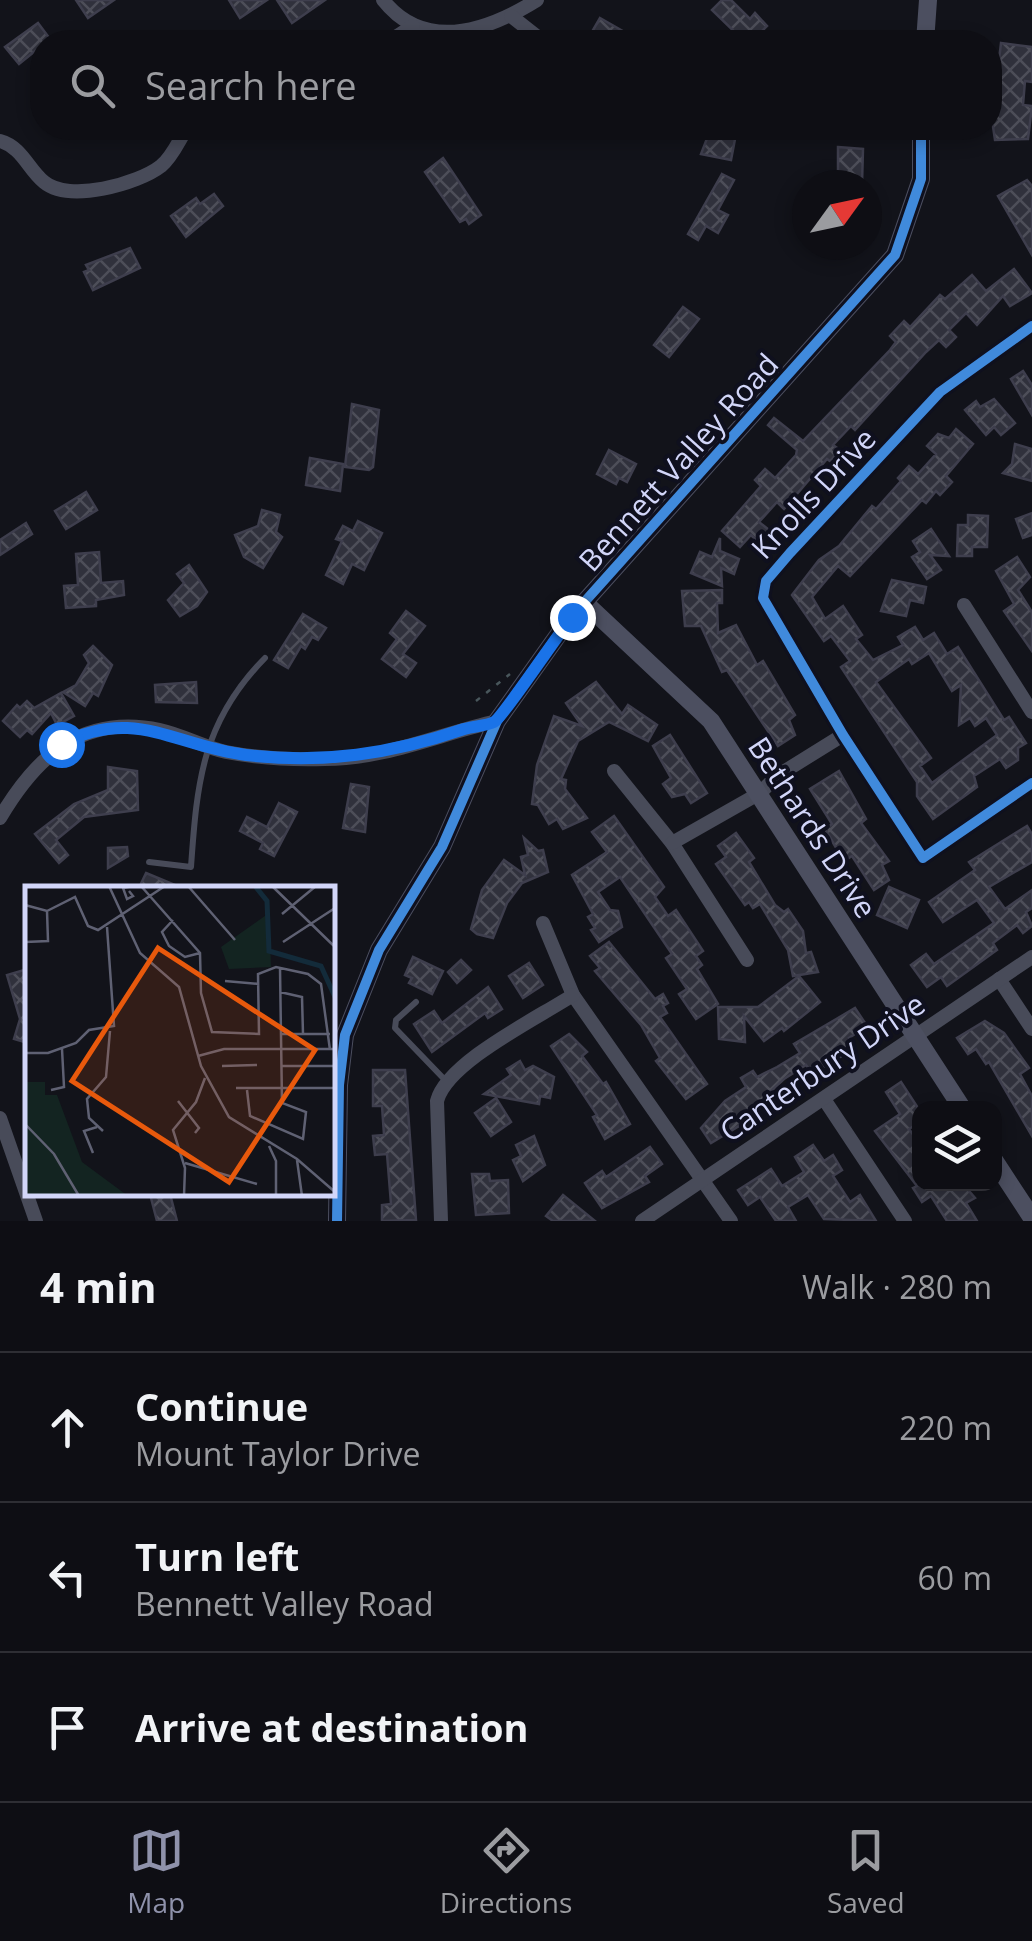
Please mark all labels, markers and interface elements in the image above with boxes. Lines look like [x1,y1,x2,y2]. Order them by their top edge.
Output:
search box [30,30,1002,140]
icon: search [65,58,120,113]
text: Search here [145,59,357,111]
north arrow [792,170,882,260]
street label: Bennett Valley Road [569,344,787,580]
street label: Knolls Drive [742,419,884,567]
route end [550,595,596,641]
route start [39,722,85,768]
street label: Bethards Drive [739,729,887,925]
inset map [25,886,335,1196]
street label: Canterbury Drive [711,983,933,1151]
map controls [912,1101,1002,1191]
button: layers [912,1101,1002,1191]
text: 4 min [40,1258,157,1315]
text: Walk · 280 m [802,1265,992,1308]
text: Continue [135,1380,308,1432]
icon: ahead [40,1400,95,1455]
text: 220 m [899,1406,992,1449]
text: Mount Taylor Drive [135,1432,420,1475]
text: Turn left [135,1530,299,1582]
icon: left [40,1550,95,1605]
text: 60 m [917,1556,992,1599]
text: Bennett Valley Road [135,1582,434,1625]
icon: arrive [40,1700,95,1755]
text: Arrive at destination [135,1701,529,1753]
tab: Map [127,1823,185,1921]
tab: Directions [440,1823,572,1921]
tab: Saved [827,1823,905,1921]

